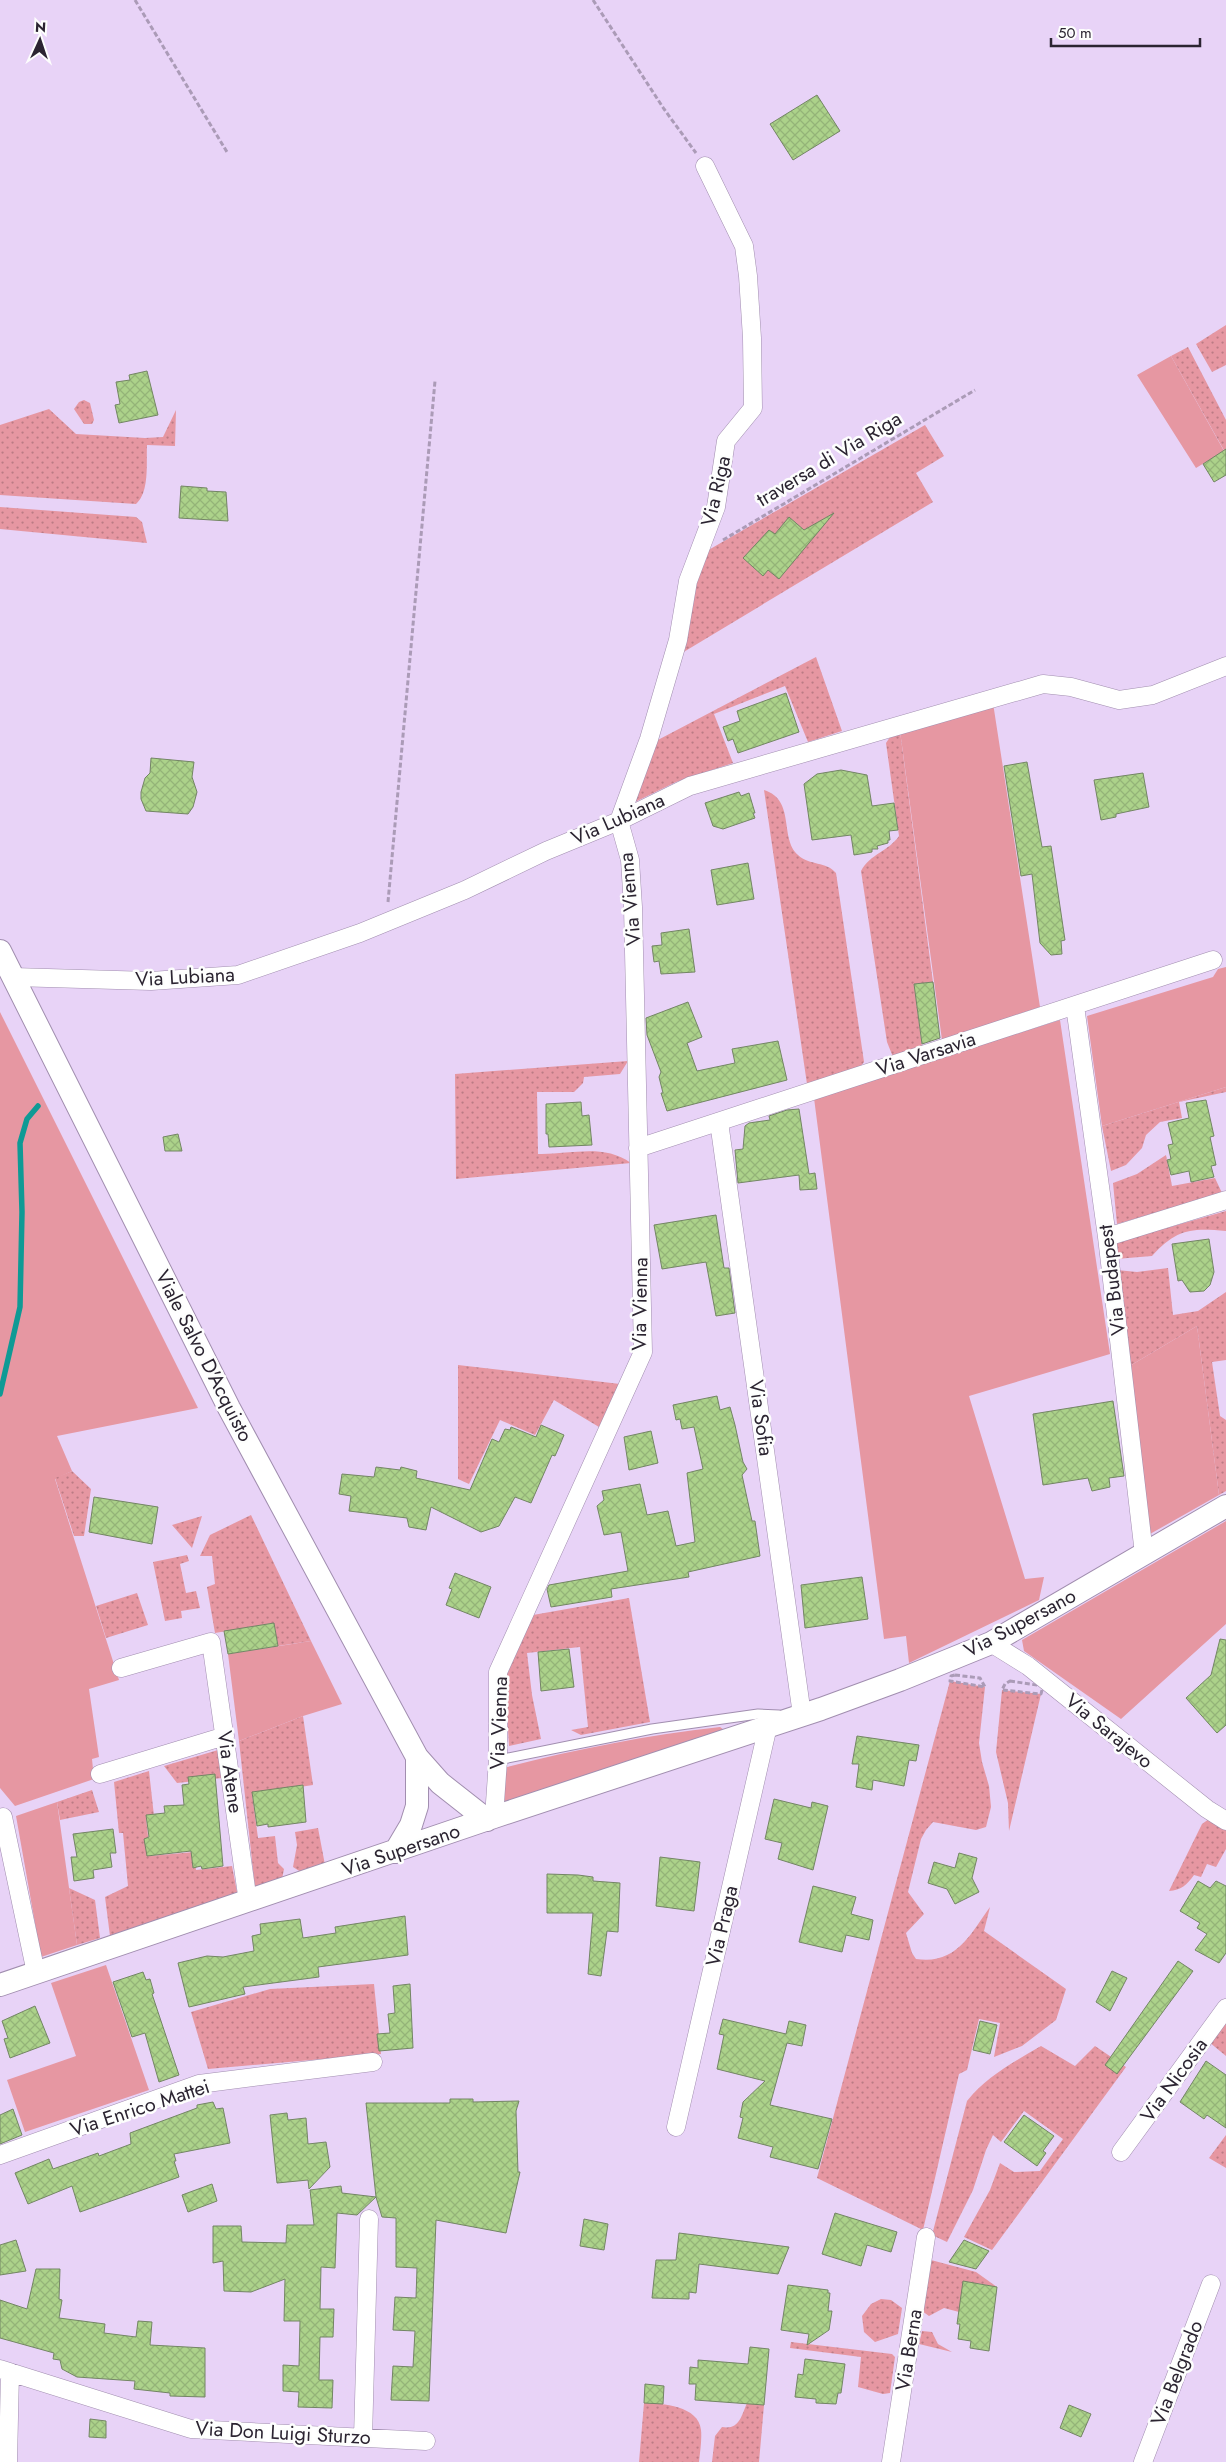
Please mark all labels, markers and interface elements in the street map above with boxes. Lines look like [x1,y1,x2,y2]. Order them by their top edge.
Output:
north arrow [15,15,65,65]
scale bar [1051,15,1200,47]
text: N [35,17,47,37]
text: 50 m [1058,22,1092,44]
street label: traversa di Via Riga [751,404,907,514]
street label: Via Riga [694,453,738,529]
street label: Via Lubiana [567,786,669,852]
street label: Via Vienna [611,851,649,947]
street label: Via Lubiana [135,960,235,994]
street label: Via Varsavia [873,1024,979,1084]
street label: Via Budapest [1091,1223,1133,1337]
street label: Via Vienna [625,1257,655,1351]
street label: Viale Salvo D'Acquisto [148,1265,260,1447]
street label: Via Sofia [741,1378,781,1458]
street label: Via Supersano [959,1581,1081,1665]
street label: Via Vienna [483,1676,515,1770]
street label: Via Sarajevo [1059,1687,1159,1776]
street label: Via Atene [210,1729,250,1815]
street label: Via Supersano [338,1816,464,1884]
street label: Via Praga [699,1883,745,1969]
street label: Via Nicosia [1133,2032,1215,2128]
street label: Via Enrico Mattei [67,2072,213,2144]
street label: Via Berna [888,2307,930,2393]
street label: Via Belgrado [1144,2316,1210,2430]
street label: Via Don Luigi Sturzo [195,2414,371,2452]

